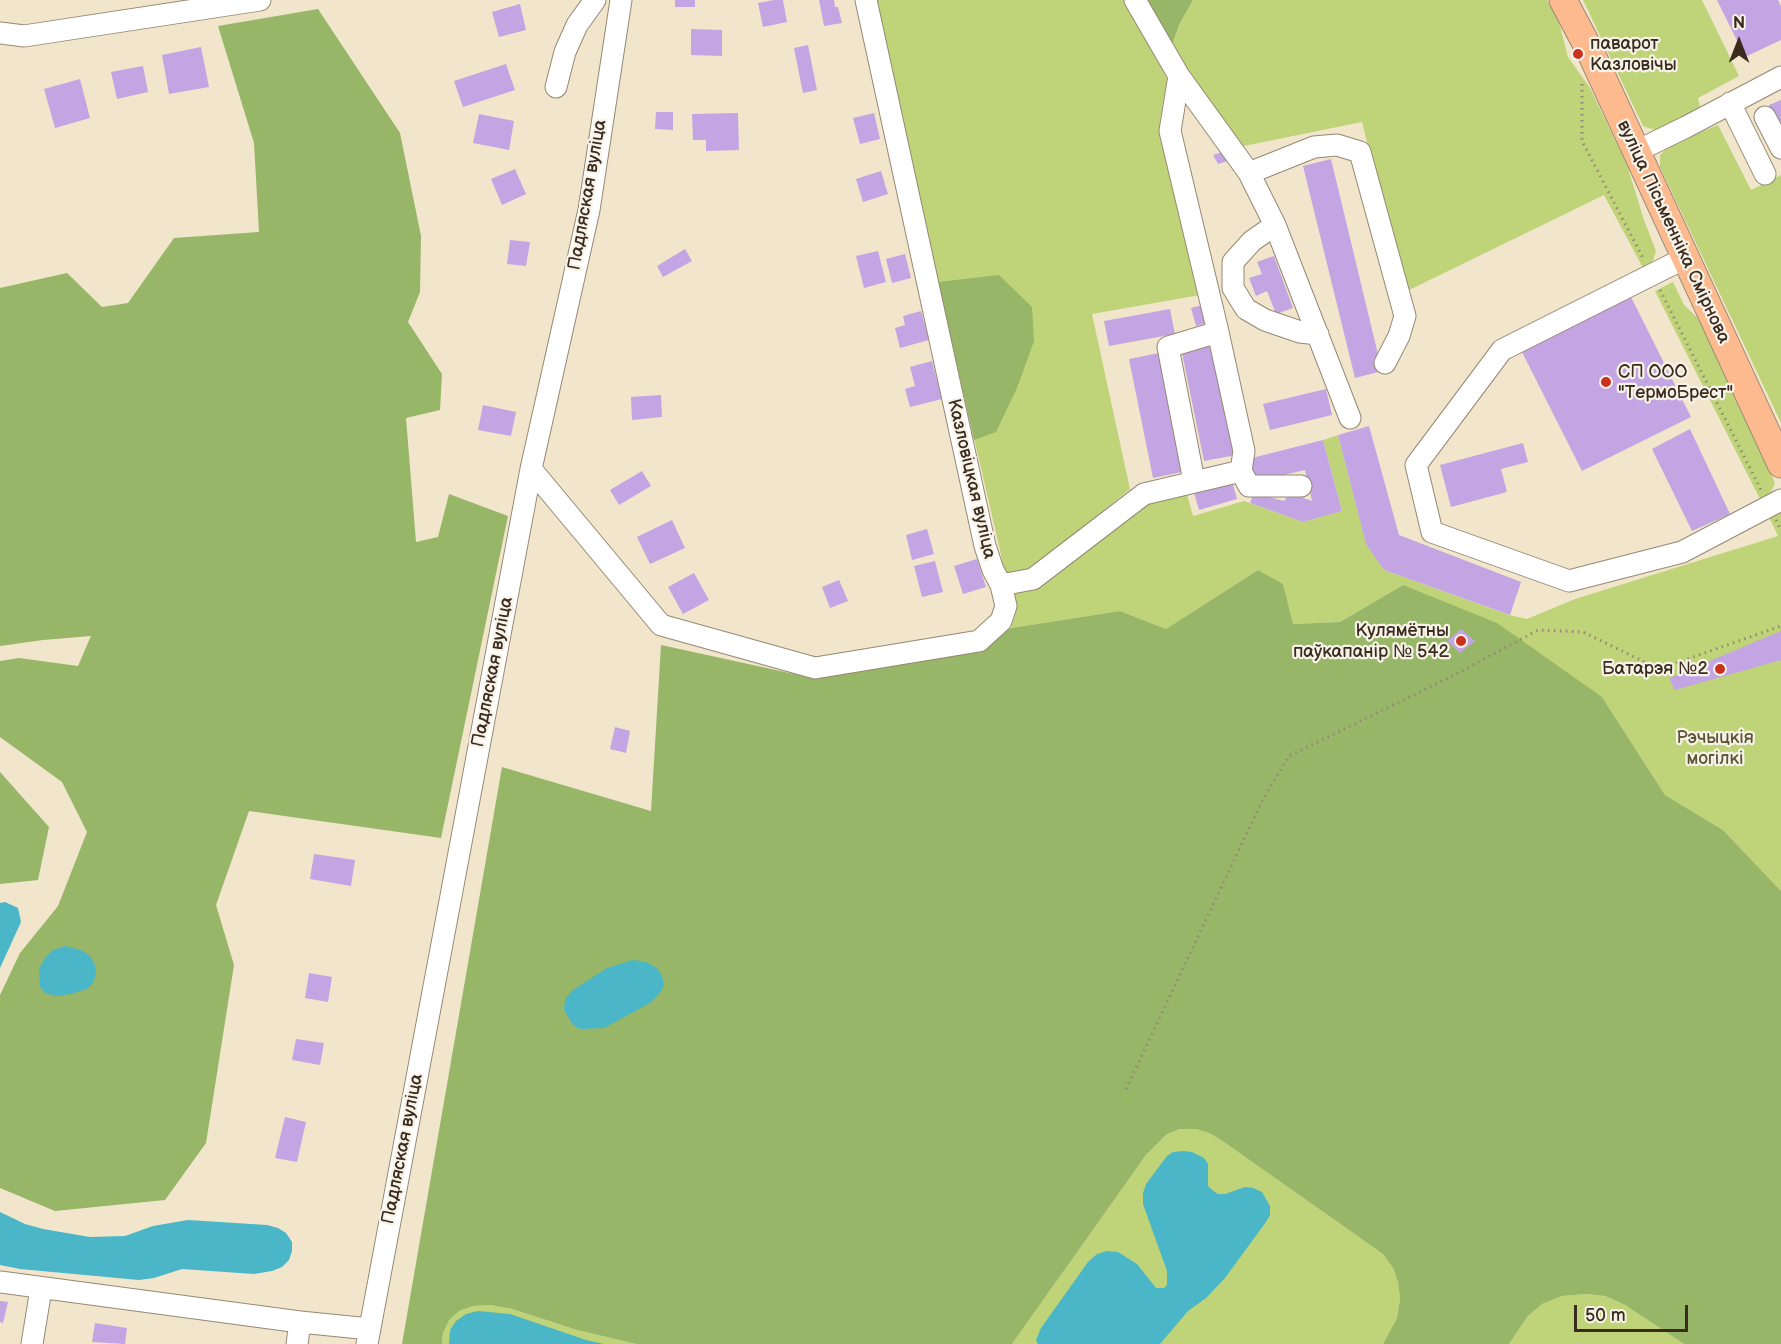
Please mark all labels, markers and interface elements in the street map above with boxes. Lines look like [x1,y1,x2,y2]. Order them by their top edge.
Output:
north arrow [1709,12,1769,72]
text: N [1733,14,1745,33]
place label: паварот Казловічы [1590,33,1677,76]
marker: паварот Казловічы [1571,47,1585,61]
street label: вуліца Пісьменніка Смірнова [1612,117,1734,347]
street label: Падляская вуліца [564,118,612,272]
place label: СП ООО "ТермоБрест" [1618,361,1733,404]
marker: СП ООО "ТермоБрест" [1599,375,1613,389]
street label: Казловіцкая вуліца [942,397,1000,561]
street label: Падляская вуліца [468,595,518,749]
place label: Кулямётны паўкапанір № 542 [1293,620,1449,662]
marker: Кулямётны паўкапанір № 542 [1454,634,1468,648]
place label: Батарэя №2 [1602,658,1708,680]
marker: Батарэя №2 [1713,662,1727,676]
park label: Рэчыцкія могілкі [1676,727,1754,770]
street label: Падляская вуліца [378,1072,428,1226]
scale bar [1577,1293,1691,1331]
text: 50 m [1585,1305,1626,1326]

